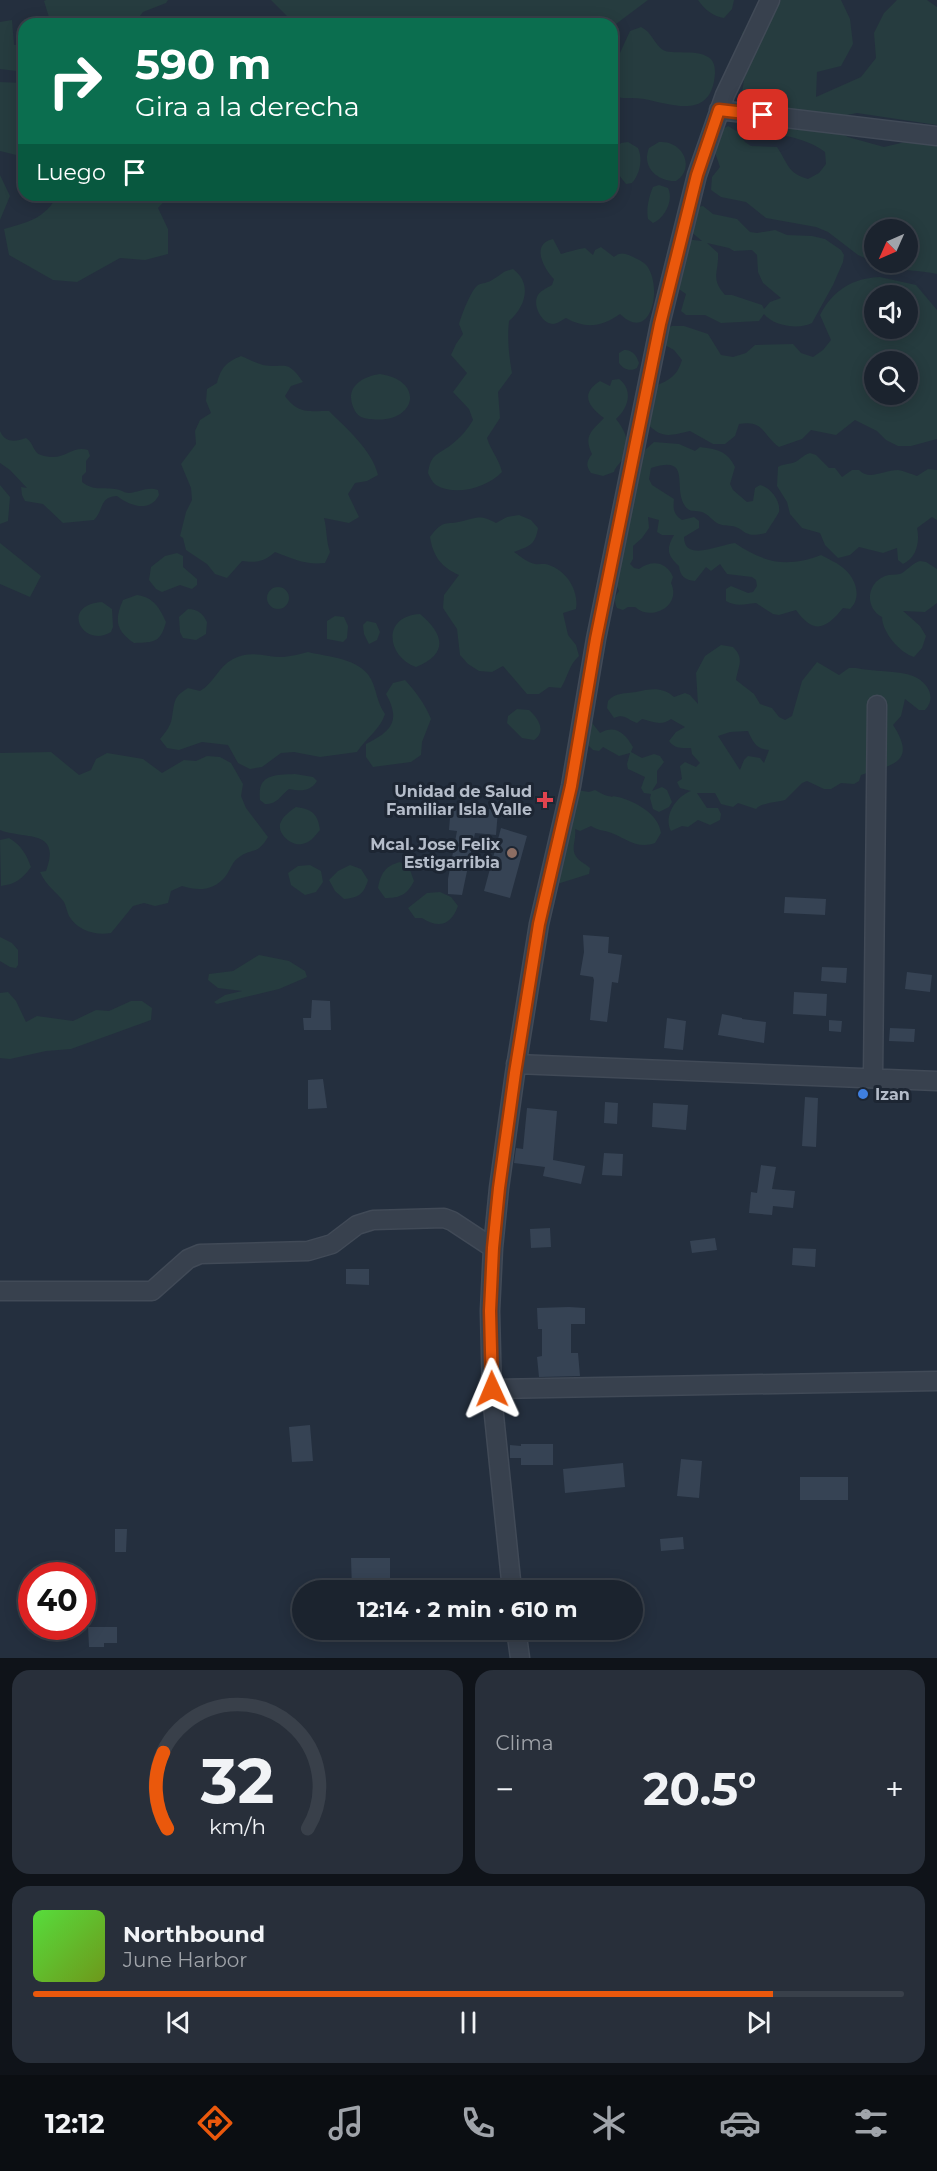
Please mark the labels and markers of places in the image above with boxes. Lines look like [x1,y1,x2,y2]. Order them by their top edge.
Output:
pin [737,89,788,140]
place label: Unidad de Salud Familiar Isla Valle [386,782,532,819]
marker: Unidad de Salud Familiar Isla Valle [536,791,554,809]
place label: Mcal. Jose Felix Estigarribia [370,835,500,872]
marker: Mcal. Jose Felix Estigarribia [505,846,519,860]
place label: Izan [875,1085,910,1104]
marker: Izan [856,1087,870,1101]

